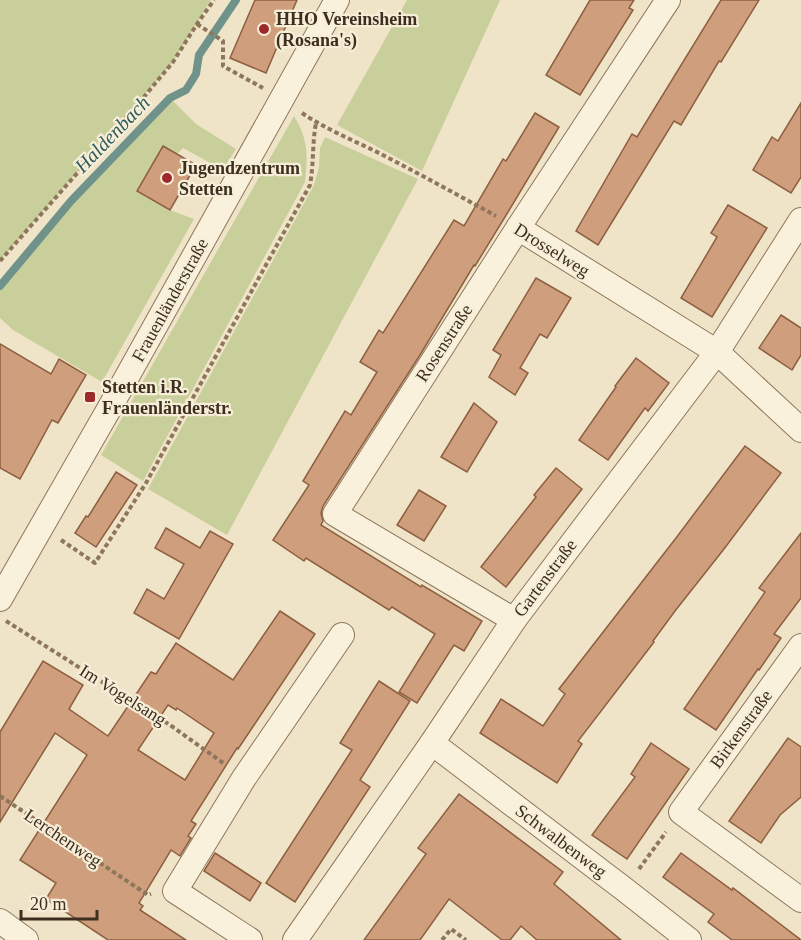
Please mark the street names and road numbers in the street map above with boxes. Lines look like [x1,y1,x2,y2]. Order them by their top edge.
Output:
street label: Drosselweg [511,219,593,281]
street label: Frauenländerstraße [128,235,212,365]
street label: Rosenstraße [412,301,476,385]
street label: Gartenstraße [509,535,581,621]
street label: Im Vogelsang [76,660,170,730]
street label: Birkenstraße [706,686,776,772]
street label: Schwalbenweg [511,800,611,882]
street label: Lerchenweg [21,805,105,871]

